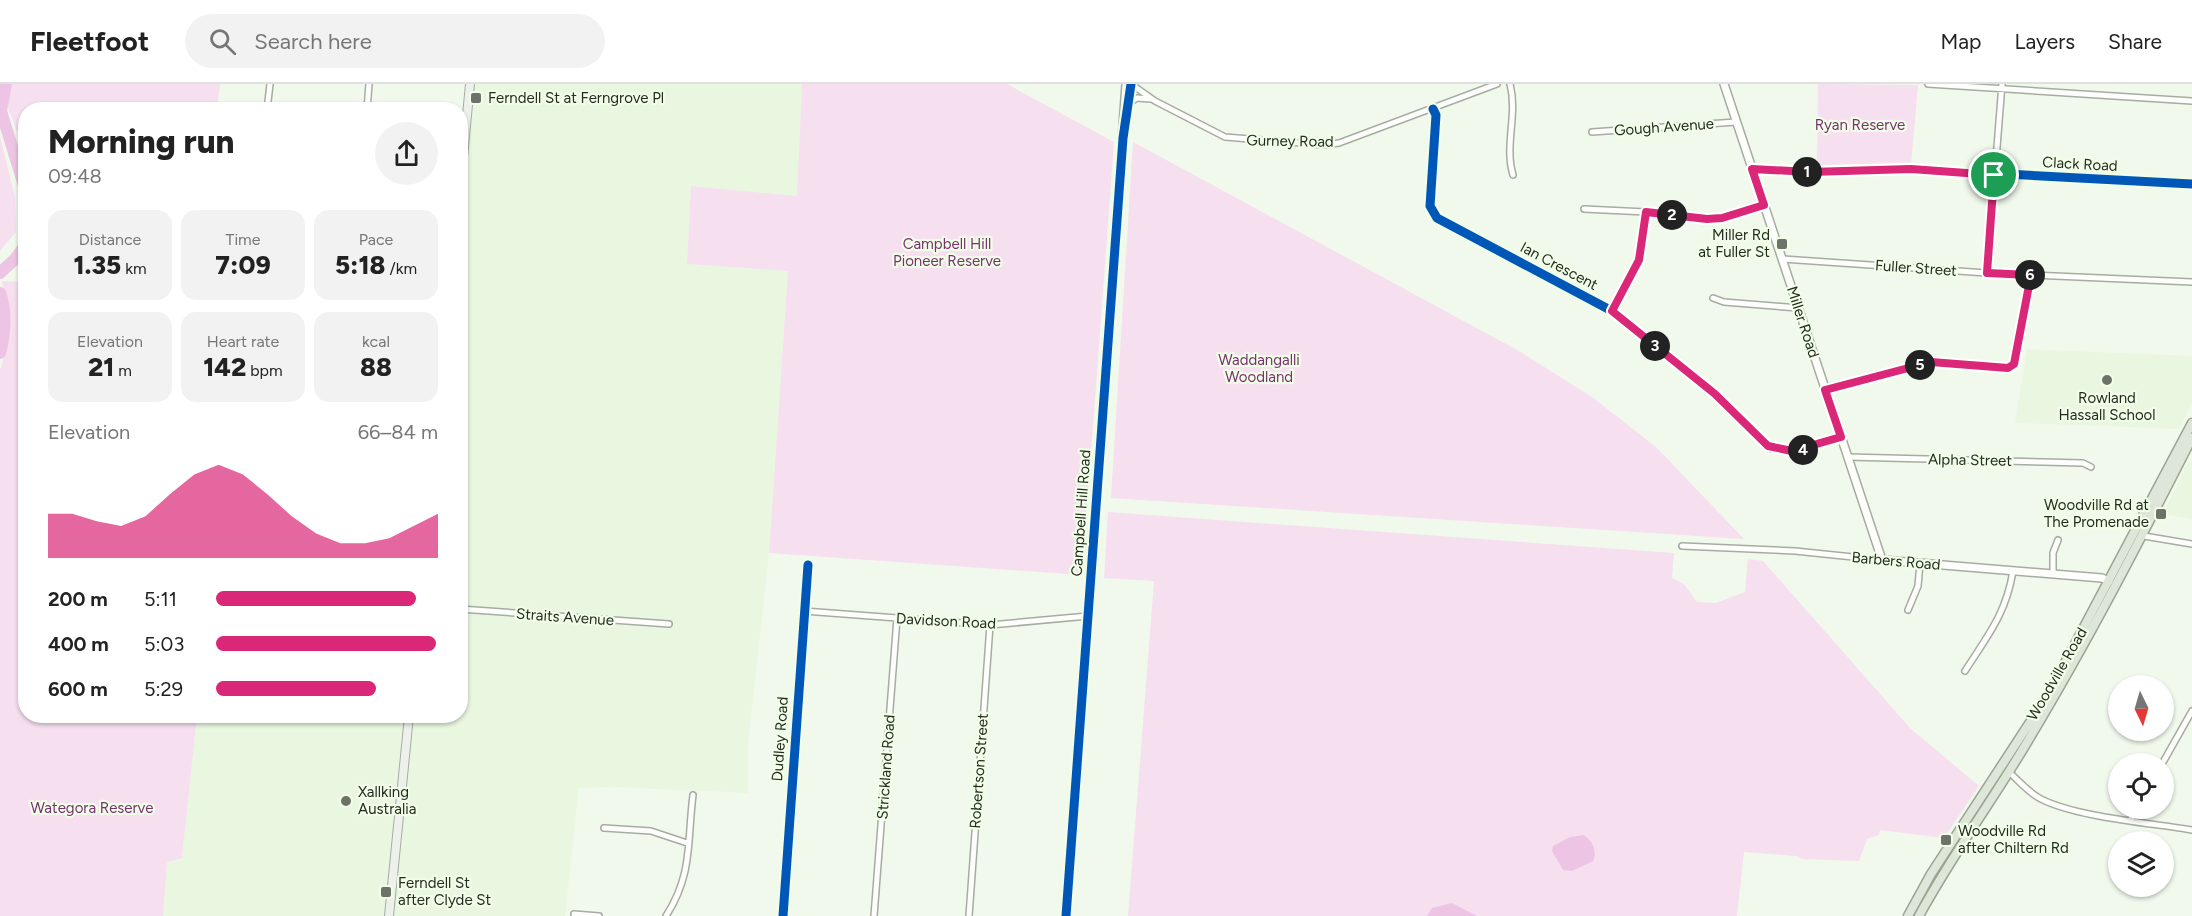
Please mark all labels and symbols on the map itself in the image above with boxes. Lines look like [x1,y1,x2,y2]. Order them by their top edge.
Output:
place label: Ferndell St at Ferngrove Pl [488,89,664,107]
marker: Ferndell St at Ferngrove Pl [469,91,483,105]
street label: Gough Avenue [1613,115,1715,139]
park label: Ryan Reserve [1815,116,1905,134]
street label: Gurney Road [1246,131,1334,151]
pin [1968,149,2019,200]
street label: Clack Road [2042,153,2118,175]
pin: 1 [1792,157,1822,187]
pin: 2 [1657,200,1687,230]
place label: Miller Rd at Fuller St [1698,226,1770,261]
park label: Campbell Hill Pioneer Reserve [893,235,1001,270]
marker: Miller Rd at Fuller St [1775,237,1789,251]
street label: Ian Crescent [1517,238,1601,294]
street label: Fuller Street [1875,256,1958,280]
pin: 6 [2015,260,2045,290]
street label: Miller Road [1783,284,1823,360]
pin: 3 [1640,331,1670,361]
pin: 5 [1905,350,1935,380]
park label: Waddangalli Woodland [1218,351,1300,386]
marker: Rowland Hassall School [2100,373,2114,387]
place label: Rowland Hassall School [2058,389,2156,424]
pin: 4 [1788,435,1818,465]
street label: Campbell Hill Road [1068,449,1094,577]
street label: Alpha Street [1928,450,2013,470]
place label: Woodville Rd at The Promenade [2044,496,2149,531]
marker: Woodville Rd at The Promenade [2154,507,2168,521]
street label: Barbers Road [1851,548,1941,574]
street label: Straits Avenue [515,605,615,629]
street label: Davidson Road [895,609,997,633]
street label: Woodville Road [2023,624,2091,724]
north arrow [2108,675,2174,741]
street label: Dudley Road [768,696,792,782]
street label: Robertson Street [966,712,992,829]
street label: Strickland Road [873,714,899,820]
place label: Xallking Australia [358,783,416,818]
marker: Xallking Australia [339,794,353,808]
park label: Wategora Reserve [31,799,153,817]
place label: Woodville Rd after Chiltern Rd [1958,822,2069,857]
marker: Woodville Rd after Chiltern Rd [1939,833,1953,847]
place label: Ferndell St after Clyde St [398,874,492,909]
marker: Ferndell St after Clyde St [379,885,393,899]

